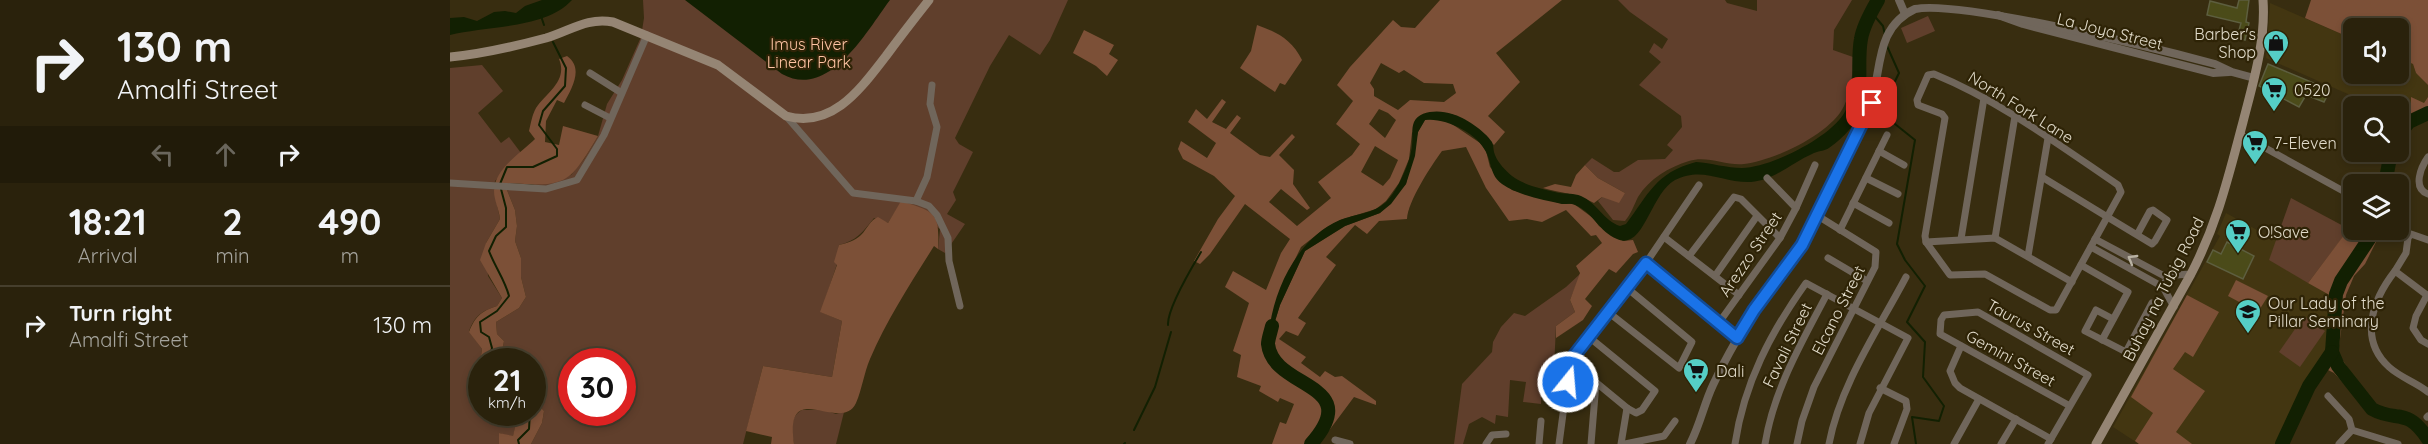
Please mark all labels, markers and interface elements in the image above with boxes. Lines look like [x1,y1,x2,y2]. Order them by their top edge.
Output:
street label: La Joya Street [2055,8,2165,54]
map controls [2343,18,2409,240]
button: sound [2343,18,2409,84]
text: 130 m [117,20,232,73]
icon: right [18,24,96,102]
place label: Barber's Shop [2194,24,2256,62]
shop icon: Barber's Shop [2261,28,2291,66]
park label: Imus River Linear Park [767,34,851,72]
street label: North Fork Lane [1965,67,2077,147]
text: Amalfi Street [117,72,278,106]
supermarket icon: 0520 [2259,75,2289,113]
pin [1846,77,1897,128]
place label: 0520 [2294,80,2331,100]
icon: arrive [1855,86,1888,119]
button: search [2343,96,2409,162]
supermarket icon: 7-Eleven [2240,128,2270,166]
place label: 7-Eleven [2274,133,2337,153]
icon: left [146,138,179,171]
icon: ahead [209,138,242,171]
icon: right [272,138,305,171]
button: layers [2343,174,2409,240]
text: 18:21 [69,199,147,244]
text: 2 [222,199,243,244]
text: 490 [318,199,381,244]
street label: Arezzo Street [1714,208,1786,300]
street label: Buhay na Tubig Road [2118,214,2208,364]
supermarket icon: O!Save [2223,217,2253,255]
place label: O!Save [2258,222,2309,242]
text: Arrival [78,243,138,268]
text: min [215,243,250,268]
text: m [341,243,359,268]
one-way arrow [2127,255,2138,266]
street label: Elcano Street [1807,262,1869,358]
place label: Our Lady of the Pillar Seminary [2268,293,2385,331]
street label: Taurus Street [1983,295,2079,359]
school or university icon: Our Lady of the Pillar Seminary [2233,297,2263,335]
text: Turn right [69,299,173,327]
street label: Favali Street [1758,299,1816,391]
icon: right [18,309,51,342]
text: 130 m [373,311,432,339]
street label: Gemini Street [1963,325,2059,391]
text: Amalfi Street [69,327,188,352]
speed limit sign: 30 [558,348,636,426]
position arrow [1536,350,1600,414]
supermarket icon: Dali [1681,356,1711,394]
text: 21 [493,361,521,399]
place label: Dali [1716,361,1744,381]
text: km/h [488,393,526,412]

